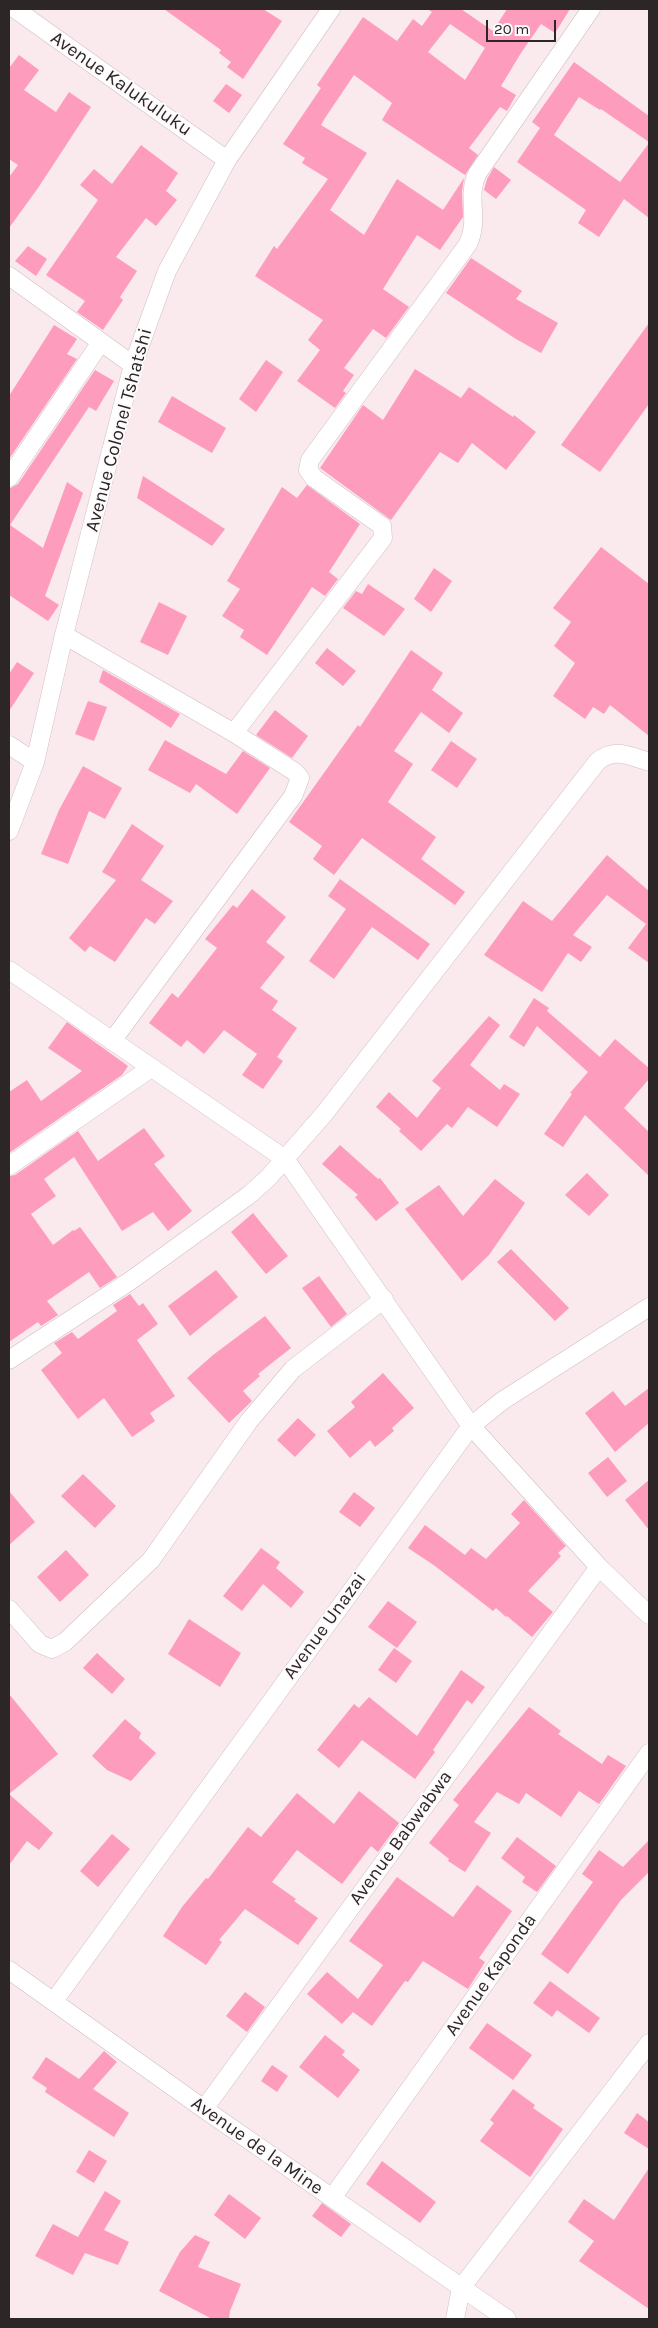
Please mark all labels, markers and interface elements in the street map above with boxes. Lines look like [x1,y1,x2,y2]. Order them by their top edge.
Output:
scale bar [488,10,558,42]
text: 20 m [494,20,529,38]
street label: Avenue Kalukuluku [46,27,196,141]
street label: Avenue Colonel Tshatshi [81,326,157,534]
street label: Avenue Unazai [279,1568,371,1684]
street label: Avenue Babwabwa [345,1766,457,1910]
street label: Avenue Kaponda [440,1910,542,2040]
street label: Avenue de la Mine [187,2092,327,2200]

